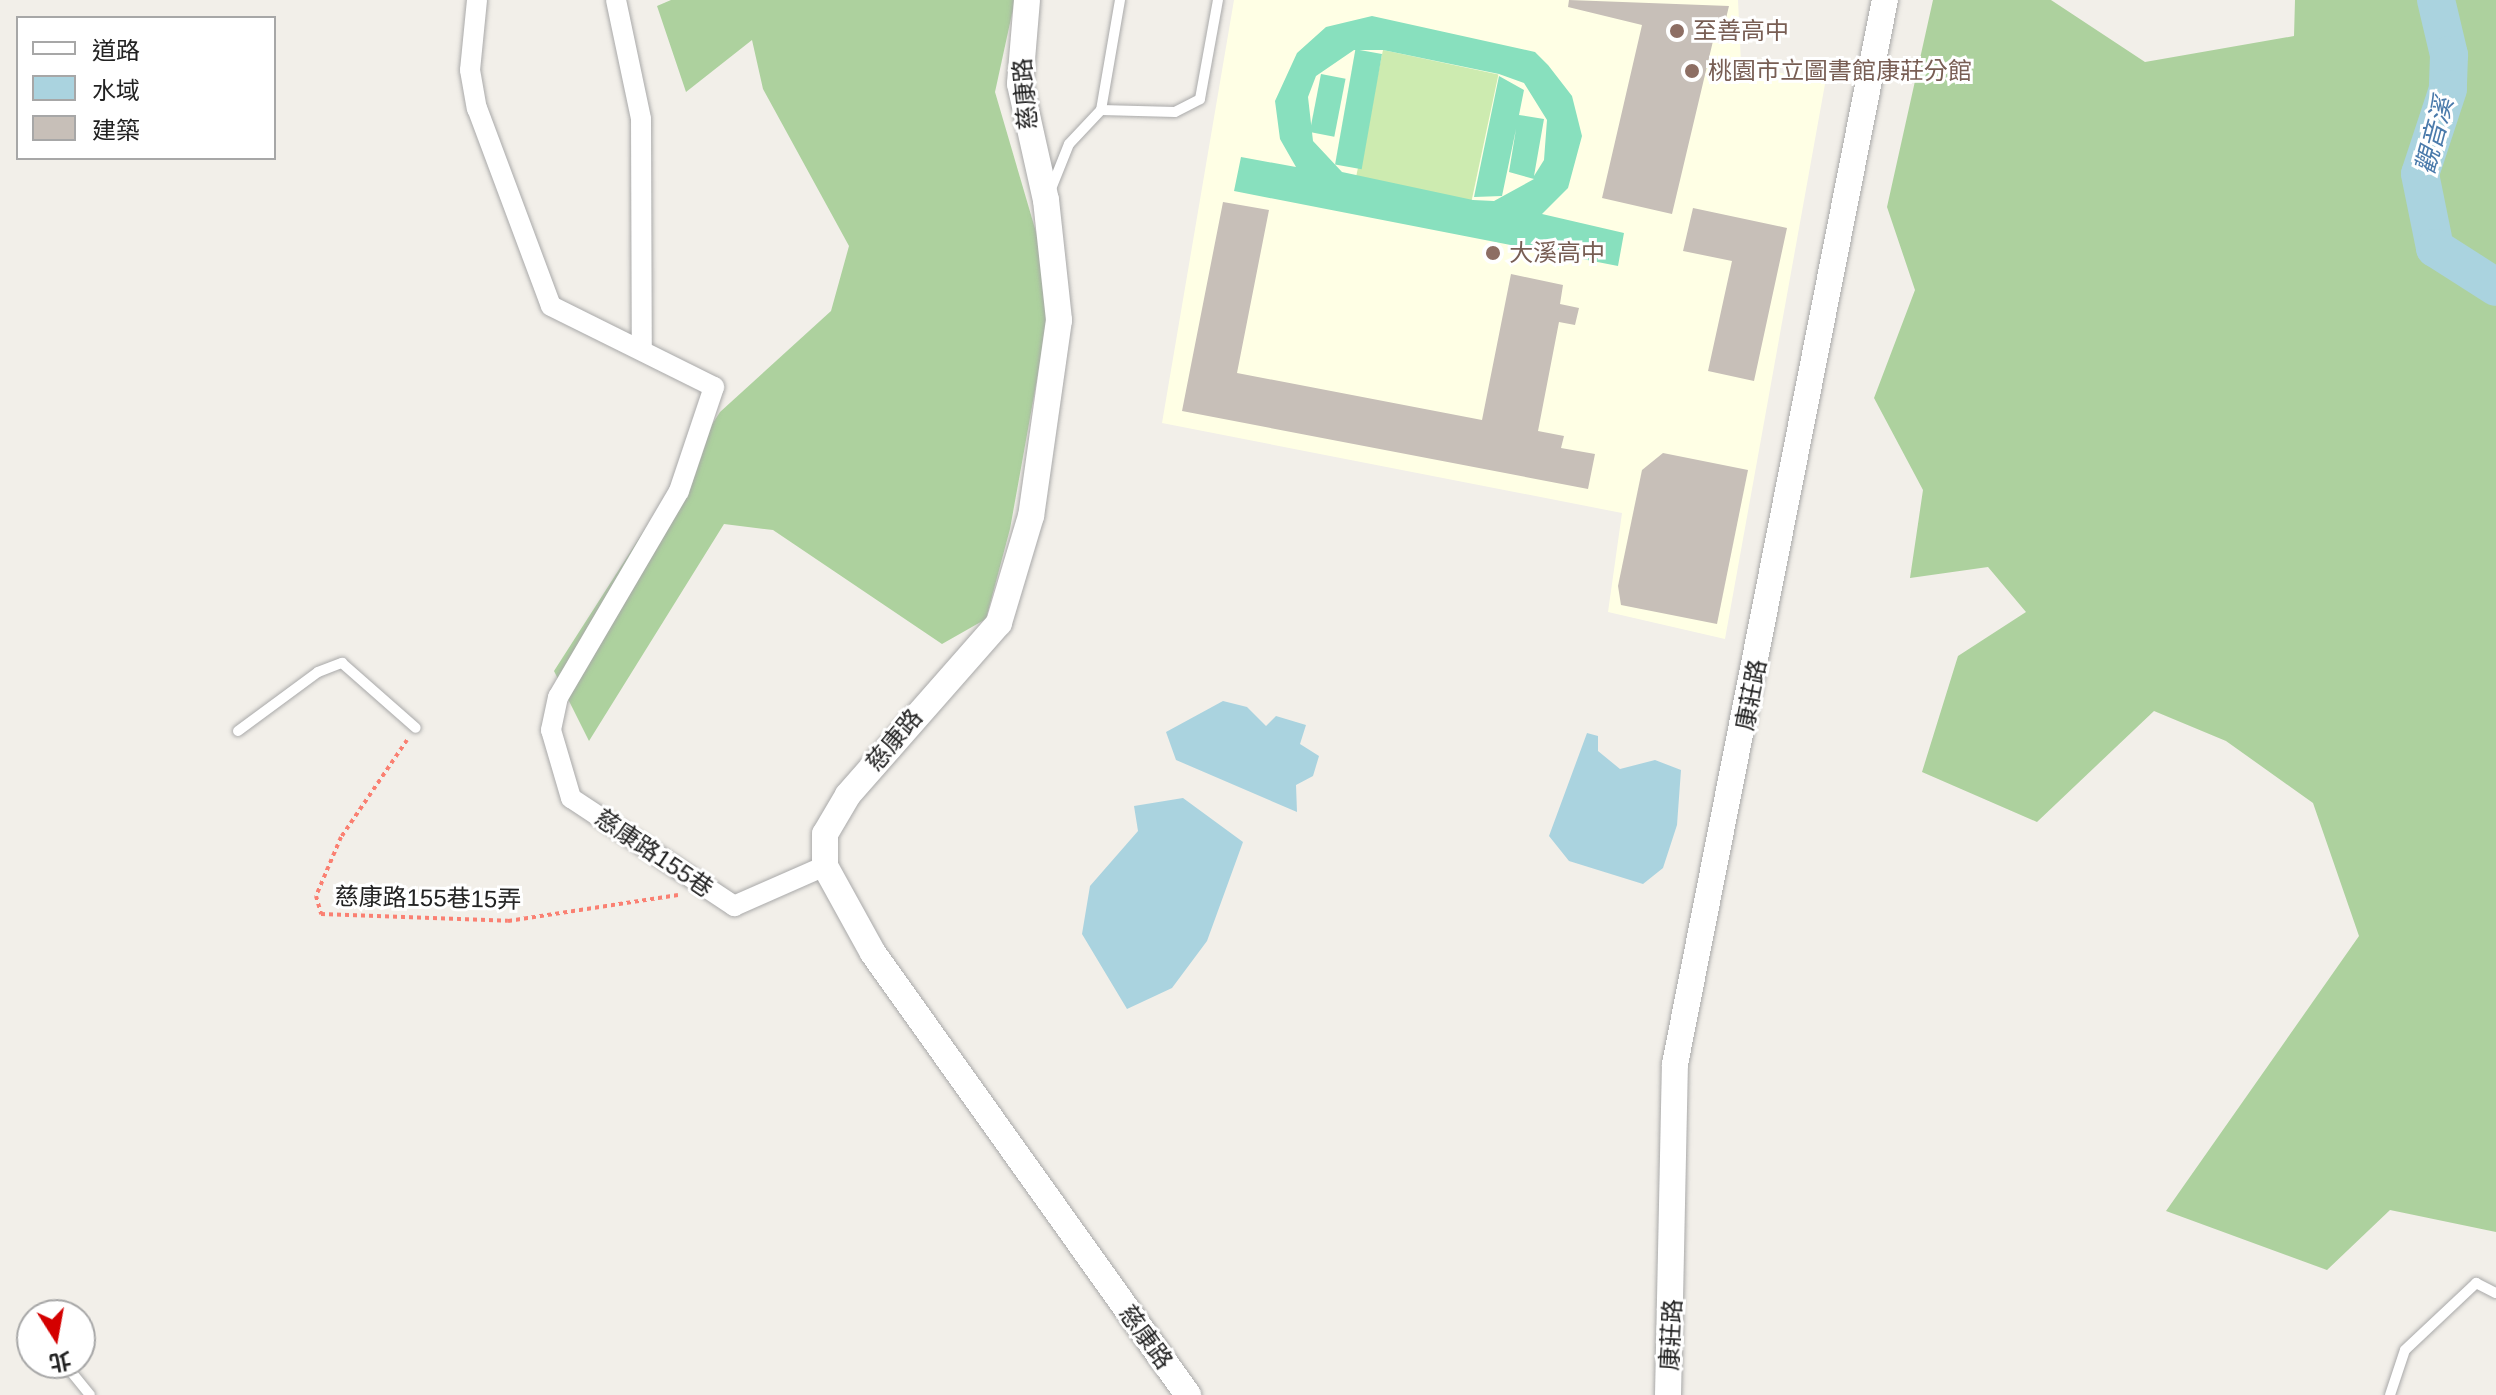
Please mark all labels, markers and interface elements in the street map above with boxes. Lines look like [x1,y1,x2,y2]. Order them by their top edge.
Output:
legend [16,16,276,160]
place label: 至善高中 [1693,17,1789,45]
marker: 至善高中 [1668,22,1686,40]
text: 道路 [92,37,140,64]
street label: 慈康路 [1008,57,1042,131]
place label: 桃園市立圖書館康莊分館 [1708,57,1972,85]
marker: 桃園市立圖書館康莊分館 [1683,62,1701,80]
text: 水域 [92,77,140,104]
water label: 觀音溪 [2410,94,2460,178]
text: 建築 [92,117,140,144]
place label: 大溪高中 [1509,239,1605,267]
marker: 大溪高中 [1484,244,1502,262]
street label: 康莊路 [1730,657,1772,733]
street label: 慈康路 [860,703,928,777]
street label: 慈康路155巷 [590,803,718,903]
street label: 慈康路155巷15弄 [334,882,522,914]
street label: 康莊路 [1655,1298,1687,1372]
north arrow [16,1299,96,1379]
street label: 慈康路 [1113,1299,1179,1375]
text: 北 [47,1347,73,1375]

